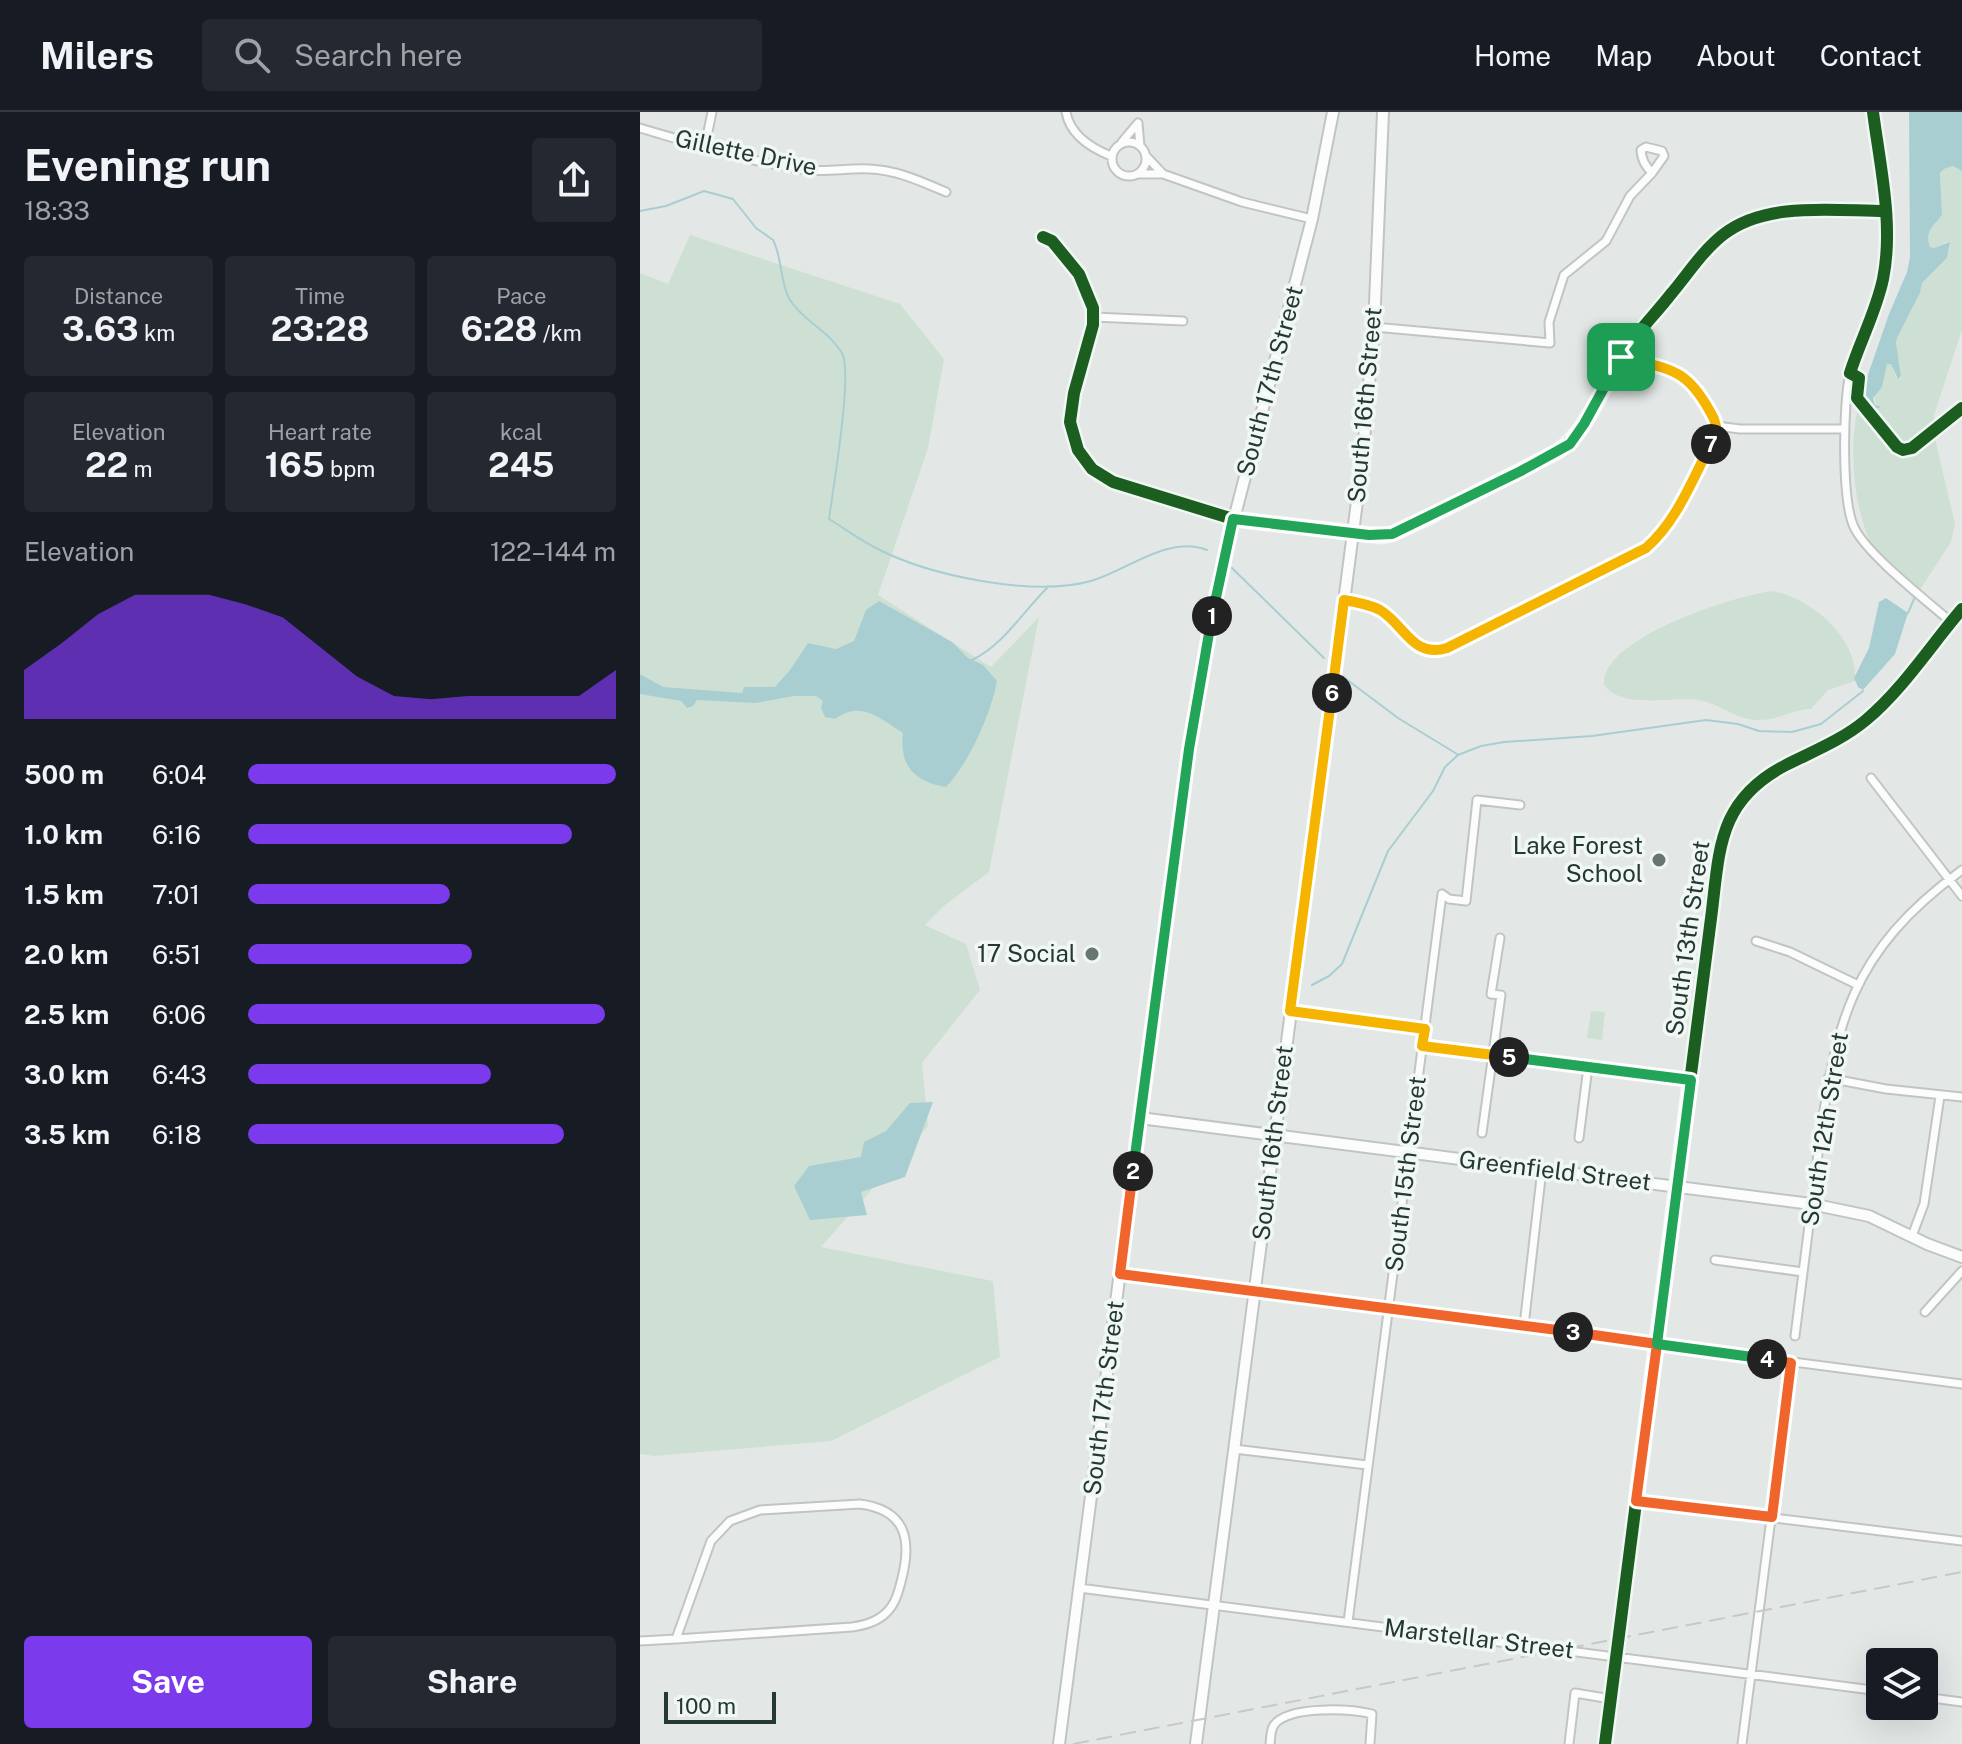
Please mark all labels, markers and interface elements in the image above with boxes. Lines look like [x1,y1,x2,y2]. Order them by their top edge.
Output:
search box [202,19,762,91]
text: Milers [40,33,154,78]
icon: search [230,33,274,77]
text: Search here [294,37,462,73]
text: Home [1474,39,1551,72]
text: Map [1595,39,1652,72]
text: About [1696,39,1776,72]
text: Contact [1820,39,1922,72]
street label: Gillette Drive [673,123,820,181]
button: share [532,138,616,222]
text: Evening run [24,139,271,191]
text: 18:33 [24,195,90,226]
text: Distance [74,283,163,309]
text: Time [295,283,345,309]
text: Pace [496,283,546,309]
street label: South 17th Street [1230,283,1308,479]
street label: South 16th Street [1342,306,1387,504]
text: 3.63 [62,309,139,349]
text: 23:28 [271,309,369,349]
text: 6:28 [461,309,537,349]
text: km [139,320,175,346]
text: /km [537,320,582,346]
pin [1587,323,1655,391]
icon: arrive [1599,335,1643,379]
text: Elevation [72,419,165,445]
text: Heart rate [268,419,372,445]
text: kcal [500,419,543,445]
pin: 7 [1691,424,1731,464]
text: 7 [1704,431,1718,457]
text: 22 [85,445,128,485]
text: 165 [265,445,325,485]
text: 245 [488,445,555,485]
text: m [128,456,152,482]
text: bpm [325,456,375,482]
text: Elevation [24,536,134,567]
text: 122–144 m [490,536,616,567]
pin: 1 [1192,596,1232,636]
text: 1 [1207,603,1217,629]
pin: 6 [1312,673,1352,713]
text: 6 [1325,680,1339,706]
text: 500 m [24,759,104,790]
text: 6:04 [152,759,206,790]
text: 1.0 km [24,819,103,850]
text: 6:16 [152,819,201,850]
place label: Lake Forest School [1513,831,1643,887]
street label: South 13th Street [1659,839,1715,1037]
marker: Lake Forest School [1650,851,1668,869]
text: 1.5 km [24,879,104,910]
text: 7:01 [152,879,200,910]
text: 2.0 km [24,939,109,970]
text: 6:51 [152,939,201,970]
place label: 17 Social [977,939,1076,967]
marker: 17 Social [1083,945,1101,963]
text: 2.5 km [24,999,109,1030]
text: 6:06 [152,999,206,1030]
street label: South 12th Street [1795,1030,1853,1228]
pin: 5 [1489,1037,1529,1077]
street label: South 16th Street [1246,1044,1298,1242]
text: 5 [1502,1044,1516,1070]
text: 3.0 km [24,1059,109,1090]
text: 6:43 [152,1059,207,1090]
street label: South 15th Street [1379,1075,1431,1273]
text: 3.5 km [24,1119,110,1150]
text: 6:18 [152,1119,201,1150]
street label: Greenfield Street [1458,1144,1653,1196]
pin: 2 [1113,1151,1153,1191]
text: 2 [1126,1158,1140,1184]
street label: South 17th Street [1077,1299,1129,1497]
pin: 3 [1553,1312,1593,1352]
text: 3 [1566,1319,1580,1345]
pin: 4 [1747,1339,1787,1379]
text: 4 [1760,1346,1774,1372]
street label: Marstellar Street [1383,1612,1576,1664]
button: Save [24,1636,312,1728]
button: Share [328,1636,616,1728]
map controls [1866,1648,1938,1720]
button: layers [1866,1648,1938,1720]
scale bar [664,1688,776,1724]
text: 100 m [676,1693,736,1719]

